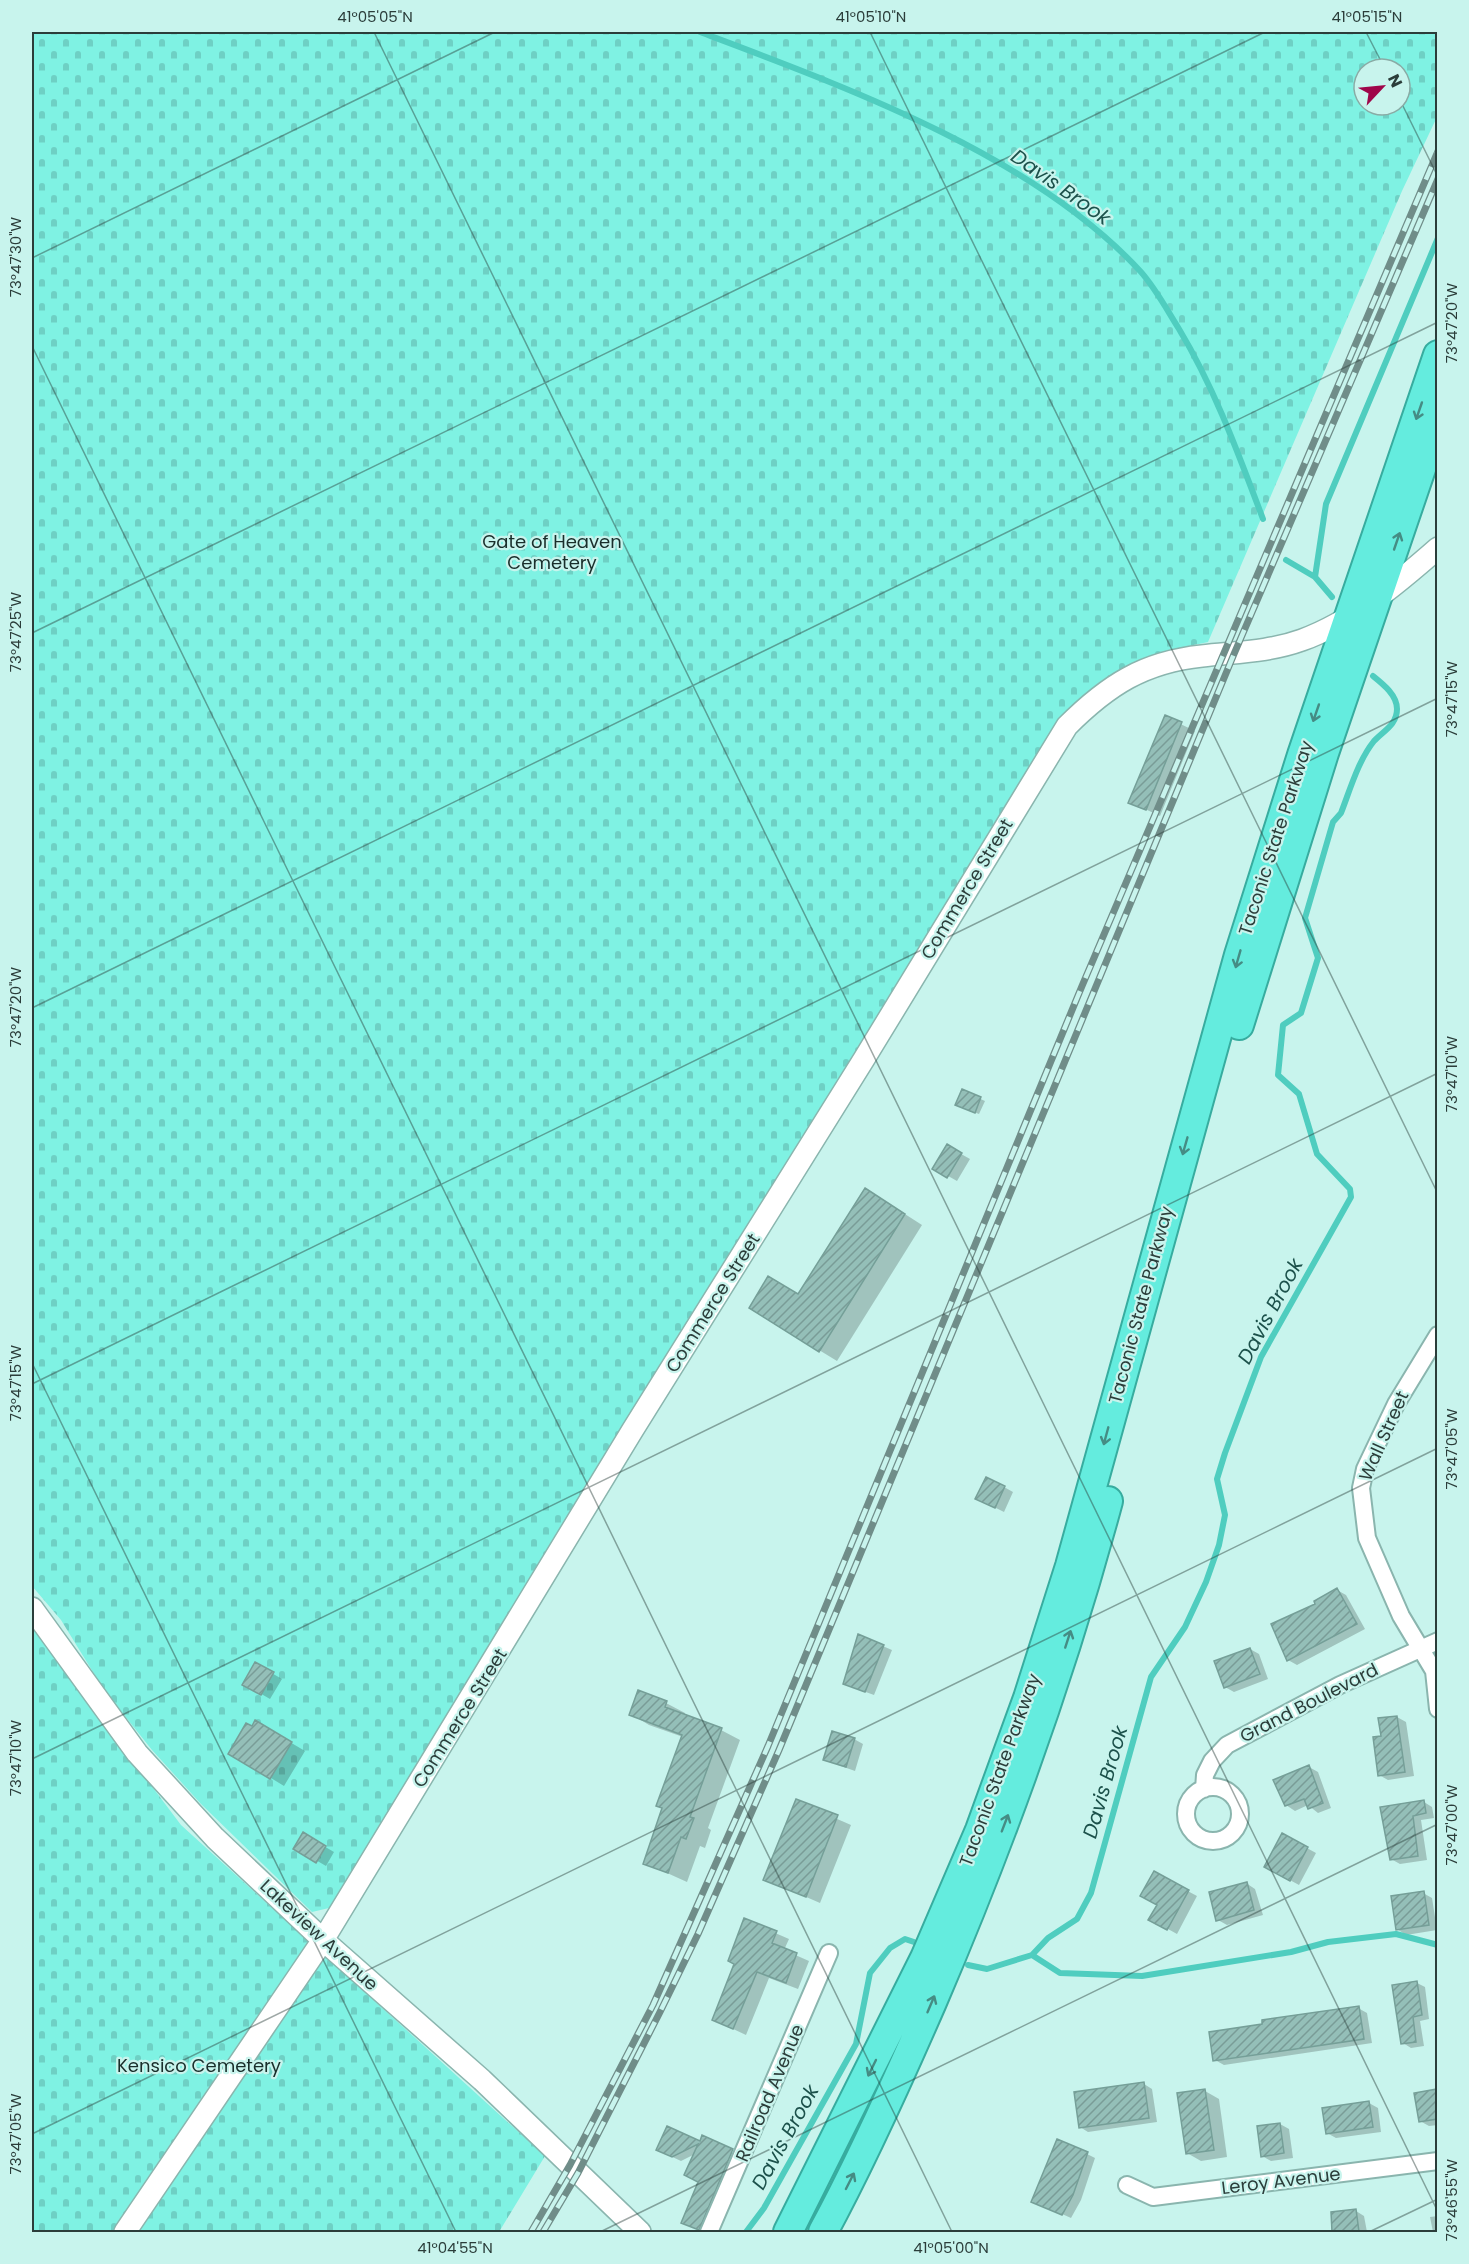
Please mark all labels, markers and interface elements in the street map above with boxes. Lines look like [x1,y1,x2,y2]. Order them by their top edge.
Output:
text: 41°05'05"N [337,6,413,27]
text: 41°05'10"N [836,6,906,27]
text: 41°05'15"N [1332,6,1402,27]
north arrow [1352,57,1412,117]
text: N [1382,70,1408,91]
water label: Davis Brook [1006,142,1118,233]
text: 73°47'30"W [5,216,26,297]
text: 73°47'20"W [1441,283,1462,363]
one-way arrow [1412,401,1423,420]
park label: Gate of Heaven Cemetery [482,529,622,575]
one-way arrow [1392,532,1403,550]
text: 73°47'25"W [5,592,26,672]
text: 73°47'15"W [1441,660,1462,737]
one-way arrow [1310,703,1321,722]
street label: Taconic State Parkway [1232,737,1319,938]
street label: Commerce Street [915,814,1018,964]
one-way arrow [1232,949,1243,968]
text: 73°47'20"W [5,967,26,1047]
text: 73°47'10"W [1441,1035,1462,1112]
one-way arrow [1178,1136,1190,1155]
street label: Taconic State Parkway [1102,1203,1179,1406]
street label: Commerce Street [660,1228,766,1377]
water label: Davis Brook [1230,1252,1310,1369]
text: 73°47'15"W [5,1344,26,1421]
street label: Wall Street [1353,1387,1415,1485]
text: 73°47'05"W [1441,1408,1462,1490]
one-way arrow [1100,1426,1111,1445]
one-way arrow [1064,1630,1075,1649]
street label: Commerce Street [407,1643,513,1792]
street label: Grand Boulevard [1235,1657,1382,1748]
street label: Taconic State Parkway [953,1670,1046,1870]
text: 73°47'10"W [5,1719,26,1796]
water label: Davis Brook [1076,1721,1135,1842]
text: 73°47'00"W [1441,1784,1462,1866]
one-way arrow [1000,1814,1011,1833]
street label: Lakeview Avenue [255,1873,384,1996]
one-way arrow [926,1995,937,2013]
street label: Railroad Avenue [729,2020,810,2165]
park label: Kensico Cemetery [117,2053,281,2078]
one-way arrow [866,2059,878,2077]
water label: Davis Brook [745,2078,826,2194]
text: 73°47'05"W [5,2093,26,2175]
text: 73°46'55"W [1441,2158,1462,2241]
street label: Leroy Avenue [1220,2161,1342,2200]
one-way arrow [844,2172,856,2190]
text: 41°04'55"N [417,2237,493,2258]
text: 41°05'00"N [913,2237,989,2258]

